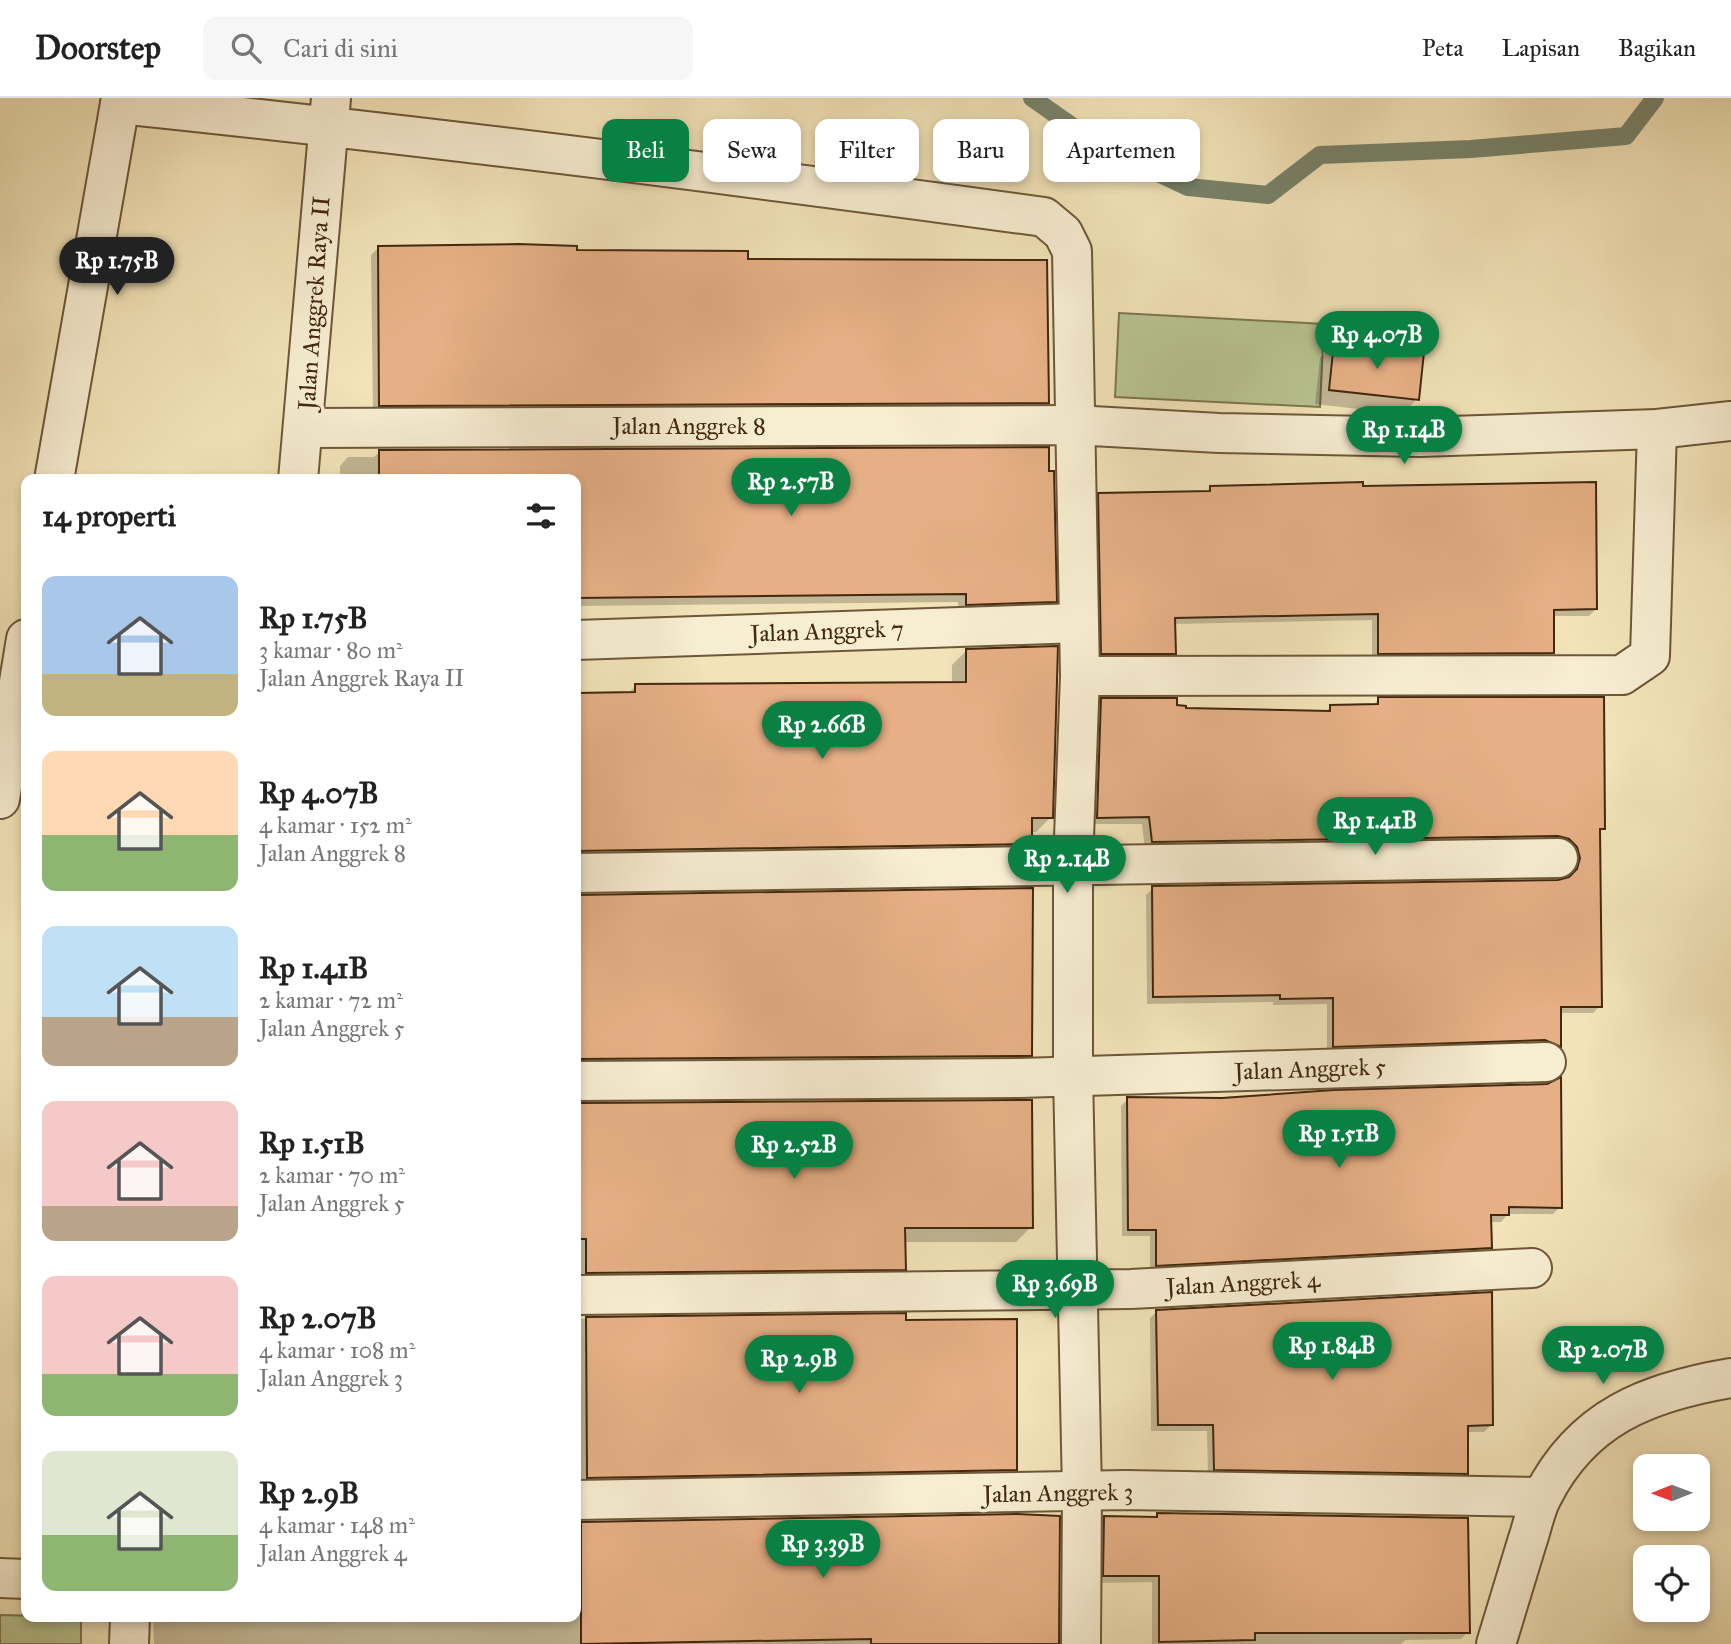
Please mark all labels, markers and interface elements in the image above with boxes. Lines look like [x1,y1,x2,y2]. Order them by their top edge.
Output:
search box [203,17,693,80]
text: Doorstep [35,28,161,68]
icon: search [227,29,265,67]
text: Cari di sini [283,32,398,64]
text: Peta [1422,33,1464,63]
text: Lapisan [1502,33,1580,63]
text: Bagikan [1618,33,1696,63]
chip: Beli [602,119,689,182]
chip: Sewa [703,119,801,182]
chip: Filter [815,119,919,182]
chip: Baru [933,119,1029,182]
chip: Apartemen [1043,119,1200,182]
street label: Jalan Anggrek Raya II [291,195,336,414]
pin: Rp 1.75B [45,238,189,297]
text: Rp 1.75B [75,246,159,274]
pin: Rp 4.07B [1305,312,1449,371]
text: Rp 4.07B [1331,320,1423,348]
pin: Rp 1.14B [1332,406,1476,466]
street label: Jalan Anggrek 8 [609,411,766,441]
text: Rp 1.14B [1362,415,1446,443]
pin: Rp 2.57B [719,458,863,518]
text: Rp 2.57B [747,467,835,495]
icon: filters [522,497,560,535]
text: 14 properti [42,498,176,534]
text: Rp 1.75B [259,600,368,636]
icon: home [98,604,182,688]
street label: Jalan Anggrek 7 [747,613,904,649]
text: 3 kamar · 80 m² [259,636,403,664]
text: Jalan Anggrek Raya II [259,664,464,692]
pin: Rp 2.66B [750,702,894,761]
text: Rp 2.66B [778,710,866,738]
text: Rp 4.07B [259,775,379,811]
icon: home [98,779,182,863]
pin: Rp 1.41B [1303,798,1447,857]
text: Rp 1.41B [1333,806,1417,834]
text: 4 kamar · 152 m² [259,811,412,839]
pin: Rp 2.14B [995,836,1139,895]
text: Jalan Anggrek 8 [259,839,406,867]
text: Rp 2.14B [1024,844,1110,872]
text: Rp 1.41B [259,950,368,986]
icon: home [98,954,182,1038]
text: 2 kamar · 72 m² [259,986,403,1014]
text: Jalan Anggrek 5 [259,1014,404,1042]
street label: Jalan Anggrek 5 [1231,1051,1386,1087]
pin: Rp 1.51B [1267,1110,1411,1170]
text: Rp 1.51B [1298,1119,1380,1147]
pin: Rp 2.52B [722,1122,866,1181]
text: Rp 1.51B [259,1125,365,1161]
icon: home [98,1129,182,1213]
text: Rp 2.52B [751,1130,837,1158]
text: 2 kamar · 70 m² [259,1161,405,1189]
text: Jalan Anggrek 5 [259,1189,404,1217]
pin: Rp 3.69B [983,1260,1127,1320]
street label: Jalan Anggrek 4 [1162,1264,1321,1302]
text: Rp 3.69B [1012,1269,1098,1297]
text: Rp 2.07B [259,1300,377,1336]
icon: home [98,1304,182,1388]
pin: Rp 1.84B [1260,1322,1404,1382]
pin: Rp 2.07B [1531,1326,1675,1386]
text: Rp 1.84B [1289,1331,1375,1359]
text: Rp 2.07B [1558,1335,1648,1363]
text: 4 kamar · 108 m² [259,1336,415,1364]
pin: Rp 2.9B [734,1336,864,1395]
text: Rp 2.9B [761,1344,837,1372]
text: Jalan Anggrek 3 [259,1364,403,1392]
north arrow [1633,1454,1710,1531]
map controls [1633,1454,1710,1622]
text: Rp 2.9B [259,1475,359,1511]
street label: Jalan Anggrek 3 [980,1477,1133,1509]
icon: home [98,1479,182,1563]
text: 4 kamar · 148 m² [259,1511,415,1539]
pin: Rp 3.39B [751,1520,895,1580]
text: Rp 3.39B [781,1529,865,1557]
text: Jalan Anggrek 4 [259,1539,407,1567]
button: locate [1633,1545,1710,1622]

